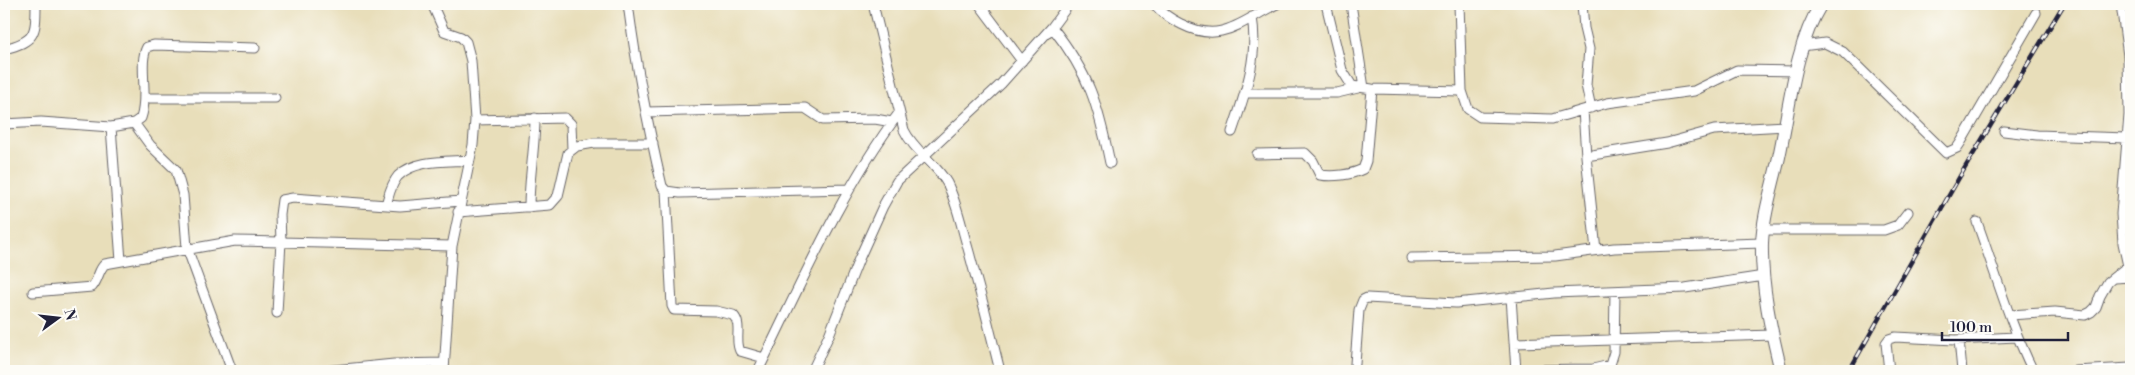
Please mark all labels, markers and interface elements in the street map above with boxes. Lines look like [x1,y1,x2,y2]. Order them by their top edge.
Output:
north arrow [32,292,82,342]
text: N [59,307,80,323]
scale bar [1942,310,2069,342]
text: 100 m [1950,318,1992,337]

